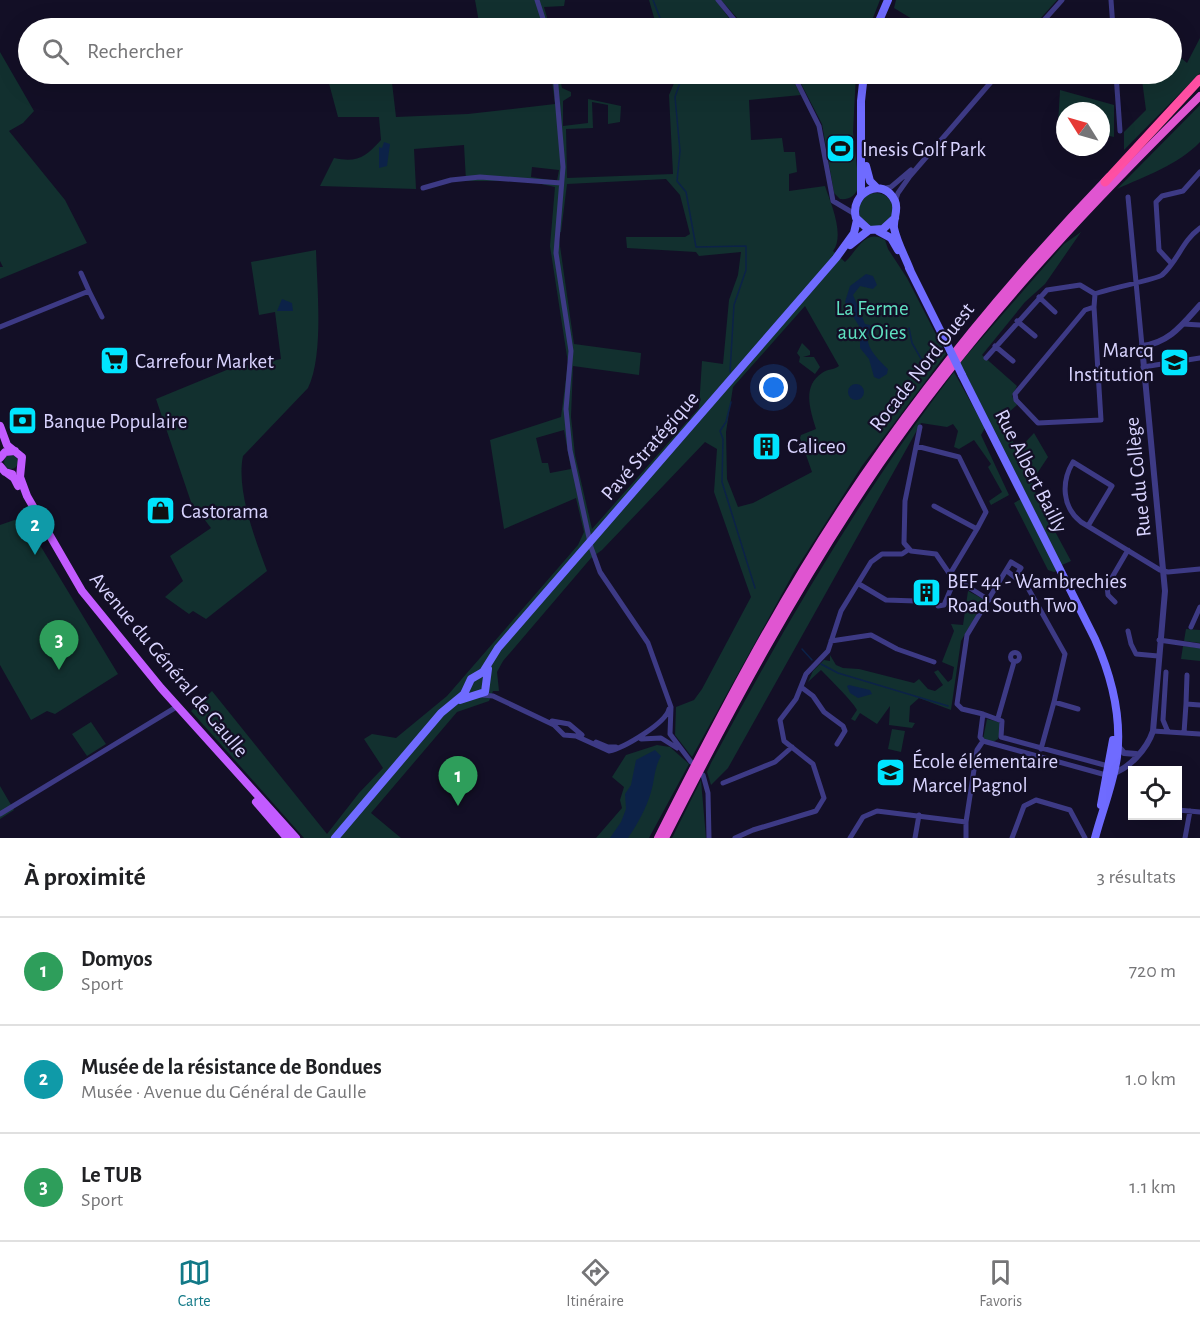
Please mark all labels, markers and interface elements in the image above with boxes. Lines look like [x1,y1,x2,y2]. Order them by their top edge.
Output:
search box [18,18,1182,84]
icon: search [39,35,72,68]
text: Rechercher [87,40,183,62]
north arrow [1056,102,1110,156]
sports icon: Inesis Golf Park [825,133,857,165]
place label: Inesis Golf Park [862,139,986,160]
park label: La Ferme aux Oies [835,298,909,343]
street label: Rocade Nord Ouest [866,299,979,435]
place label: Marcq Institution [1068,340,1154,385]
supermarket icon: Carrefour Market [98,345,130,377]
school or university icon: Marcq Institution [1159,346,1191,378]
place label: Carrefour Market [135,351,274,372]
your location [759,373,788,402]
street label: Pavé Stratégique [597,388,703,504]
bank icon: Banque Populaire [6,405,38,437]
street label: Rue Albert Bailly [991,406,1071,536]
place label: Banque Populaire [43,411,187,432]
street label: Rue du Collège [1121,416,1155,538]
building icon: Caliceo [750,430,782,462]
place label: Caliceo [787,436,846,457]
shop icon: Castorama [144,495,176,527]
place label: Castorama [181,501,269,522]
pin: 2 [15,506,54,555]
street label: Avenue du Général de Gaulle [86,569,252,761]
place label: BEF 44 - Wambrechies Road South Two [947,571,1127,616]
building icon: BEF 44 - Wambrechies Road South Two [910,577,942,609]
pin: 3 [40,620,78,670]
place label: École élémentaire Marcel Pagnol [912,749,1058,796]
pin: 1 [438,756,478,806]
school or university icon: École élémentaire Marcel Pagnol [875,757,907,789]
map controls [1128,766,1182,820]
button: locate [1128,766,1182,820]
text: À proximité [24,864,146,890]
text: 3 résultats [1097,867,1176,887]
text: Domyos [81,948,152,970]
text: 1 [40,961,47,981]
text: 720 m [1129,961,1176,981]
text: Sport [81,974,123,994]
text: Musée de la résistance de Bondues [81,1056,382,1078]
text: 2 [39,1069,48,1089]
text: 1.0 km [1126,1069,1176,1089]
text: Musée · Avenue du Général de Gaulle [81,1082,366,1102]
text: Le TUB [81,1164,142,1186]
text: 3 [39,1177,48,1197]
text: 1.1 km [1129,1177,1176,1197]
text: Sport [81,1190,123,1210]
tab: Carte [178,1256,211,1311]
tab: Itinéraire [566,1256,624,1311]
tab: Favoris [979,1256,1022,1311]

